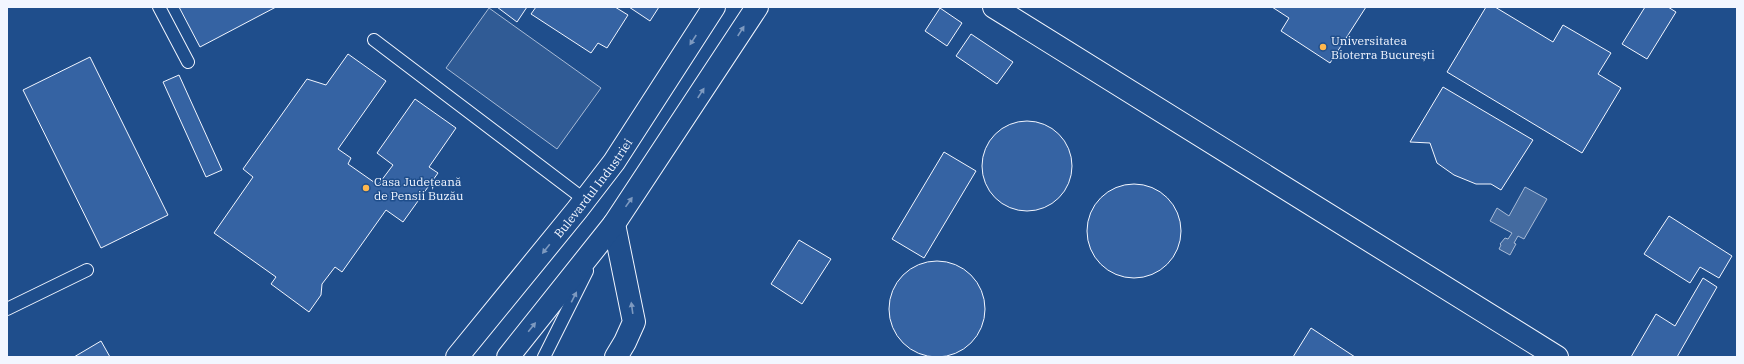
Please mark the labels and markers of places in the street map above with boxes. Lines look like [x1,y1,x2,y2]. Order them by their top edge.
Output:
place label: Universitatea Bioterra București [1331,33,1435,62]
marker: Universitatea Bioterra București [1318,42,1328,52]
place label: Casa Județeană de Pensii Buzău [374,174,464,203]
marker: Casa Județeană de Pensii Buzău [361,183,371,193]

